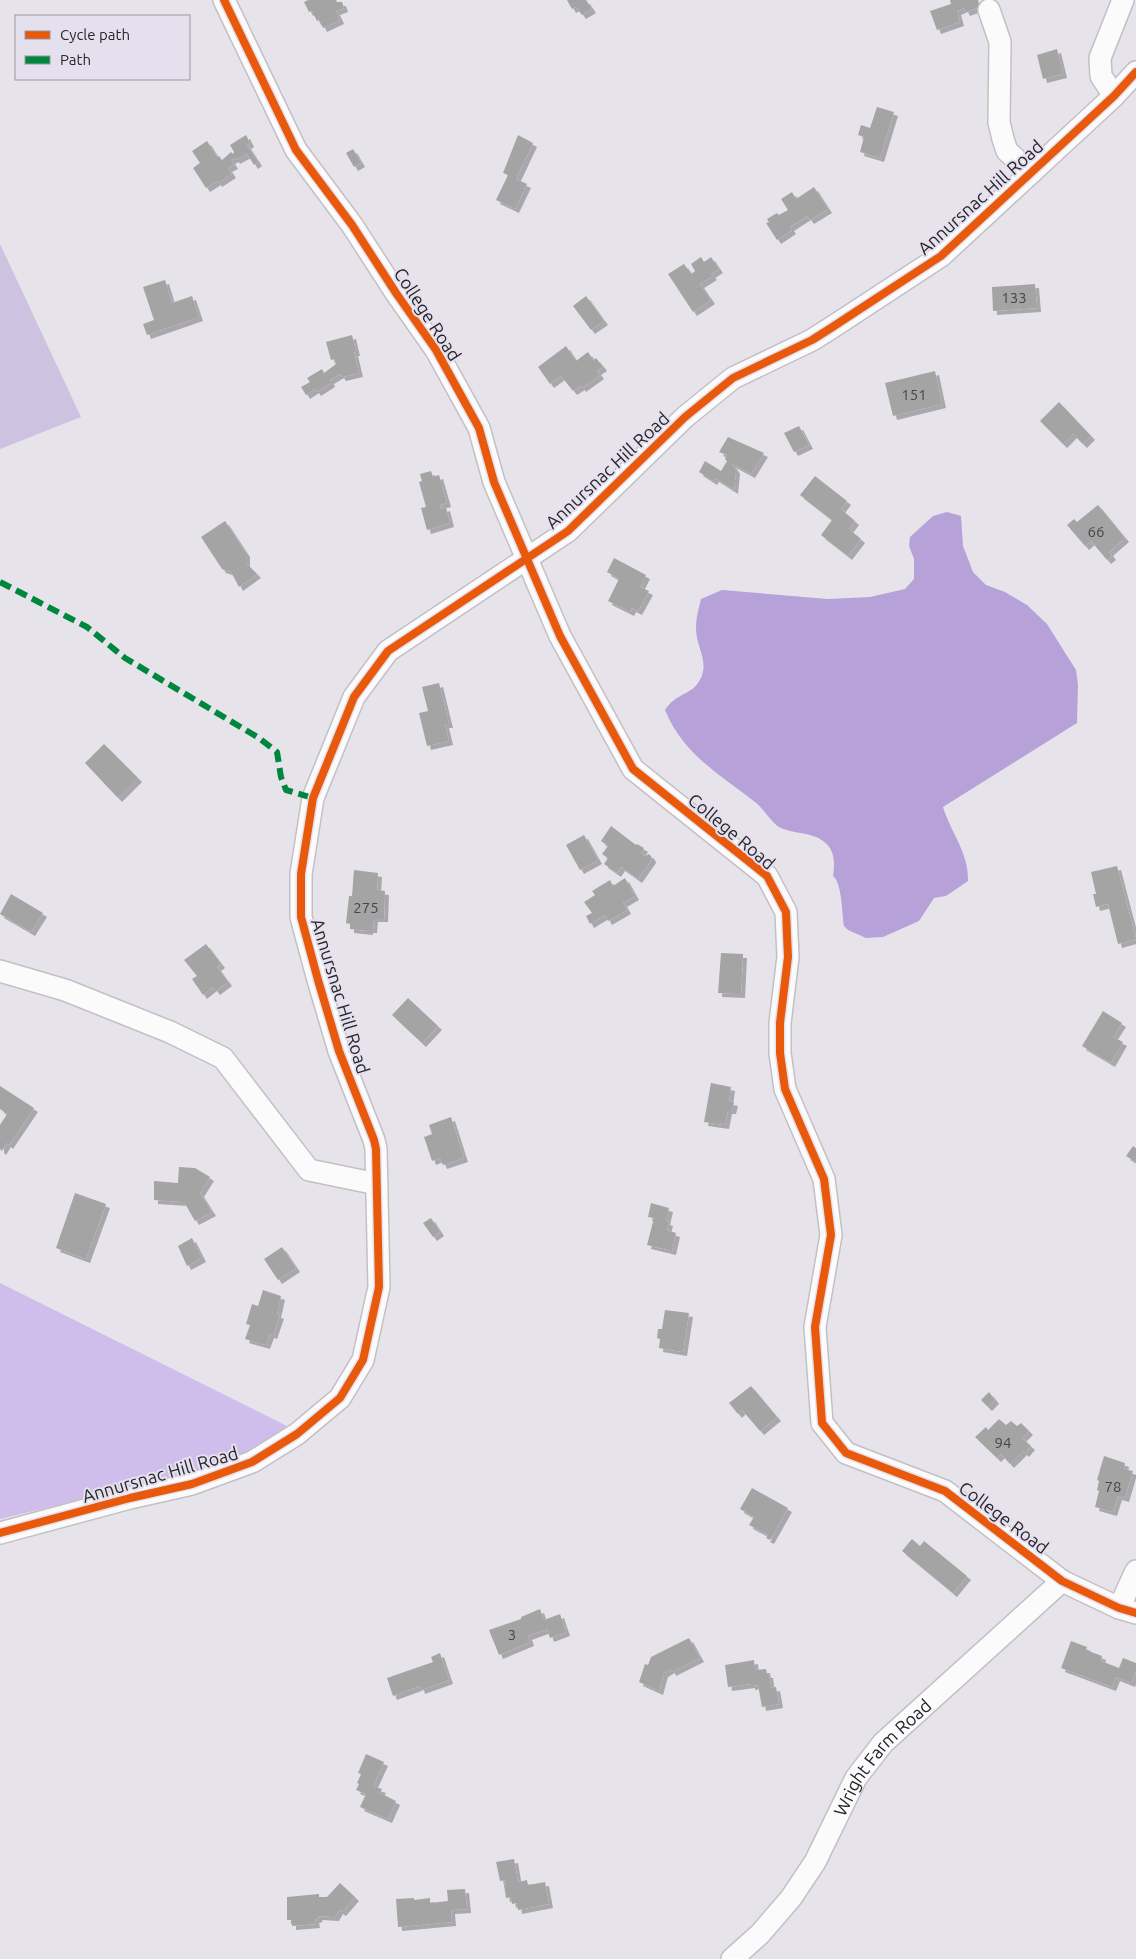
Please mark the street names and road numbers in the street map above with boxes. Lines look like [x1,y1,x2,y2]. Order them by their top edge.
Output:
street label: Annursnac Hill Road [913,136,1047,258]
street label: College Road [391,264,465,364]
street label: Annursnac Hill Road [541,408,673,532]
street label: College Road [685,789,779,873]
street label: Annursnac Hill Road [308,916,374,1076]
street label: Annursnac Hill Road [80,1442,240,1506]
street label: College Road [955,1477,1053,1557]
street label: Wright Farm Road [829,1695,935,1819]

